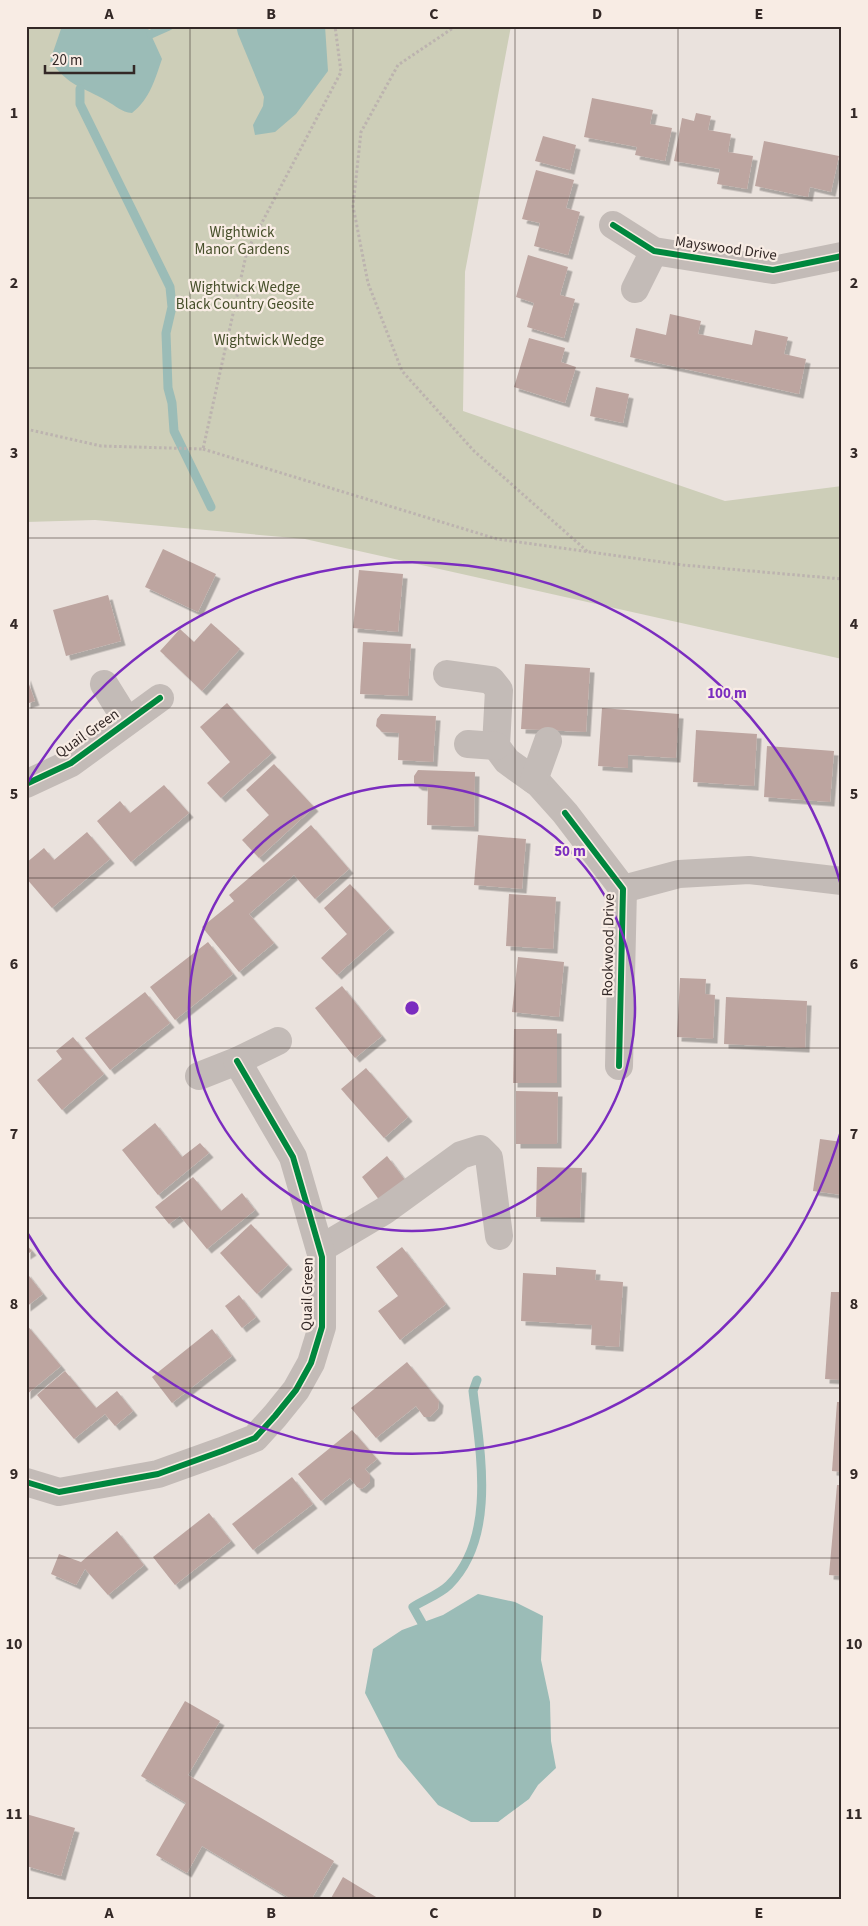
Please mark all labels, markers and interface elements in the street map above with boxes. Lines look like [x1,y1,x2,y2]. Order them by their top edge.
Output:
text: A [103,3,114,25]
text: B [266,3,276,25]
text: C [429,3,439,25]
text: D [592,3,602,25]
text: E [755,3,763,25]
scale bar [45,42,134,74]
text: 20 m [52,50,82,71]
text: 1 [10,102,18,124]
text: 1 [850,102,858,124]
park label: Wightwick Manor Gardens [194,222,290,260]
street label: Mayswood Drive [674,231,778,266]
text: 2 [10,272,18,294]
text: 2 [850,272,858,294]
park label: Wightwick Wedge Black Country Geosite [176,277,314,315]
park label: Wightwick Wedge [214,330,324,351]
text: 3 [10,442,18,464]
text: 3 [850,442,858,464]
text: 4 [10,613,19,635]
text: 4 [850,613,859,635]
text: 100 m [707,683,747,704]
street label: Quail Green [51,704,123,763]
text: 5 [10,783,18,805]
text: 5 [850,783,858,805]
text: 50 m [554,841,586,862]
street label: Rookwood Drive [597,893,620,997]
text: 6 [10,953,18,975]
text: 6 [850,953,858,975]
centre of rings [403,999,421,1017]
text: 7 [10,1123,18,1145]
text: 7 [850,1123,858,1145]
street label: Quail Green [296,1257,319,1331]
text: 8 [10,1293,18,1315]
text: 8 [850,1293,858,1315]
text: 9 [10,1463,18,1485]
text: 9 [850,1463,858,1485]
text: 10 [6,1633,22,1655]
text: 10 [846,1633,862,1655]
text: 11 [6,1803,22,1825]
text: 11 [846,1803,862,1825]
text: A [103,1902,114,1924]
text: B [266,1902,276,1924]
text: C [429,1902,439,1924]
text: D [592,1902,602,1924]
text: E [755,1902,763,1924]

